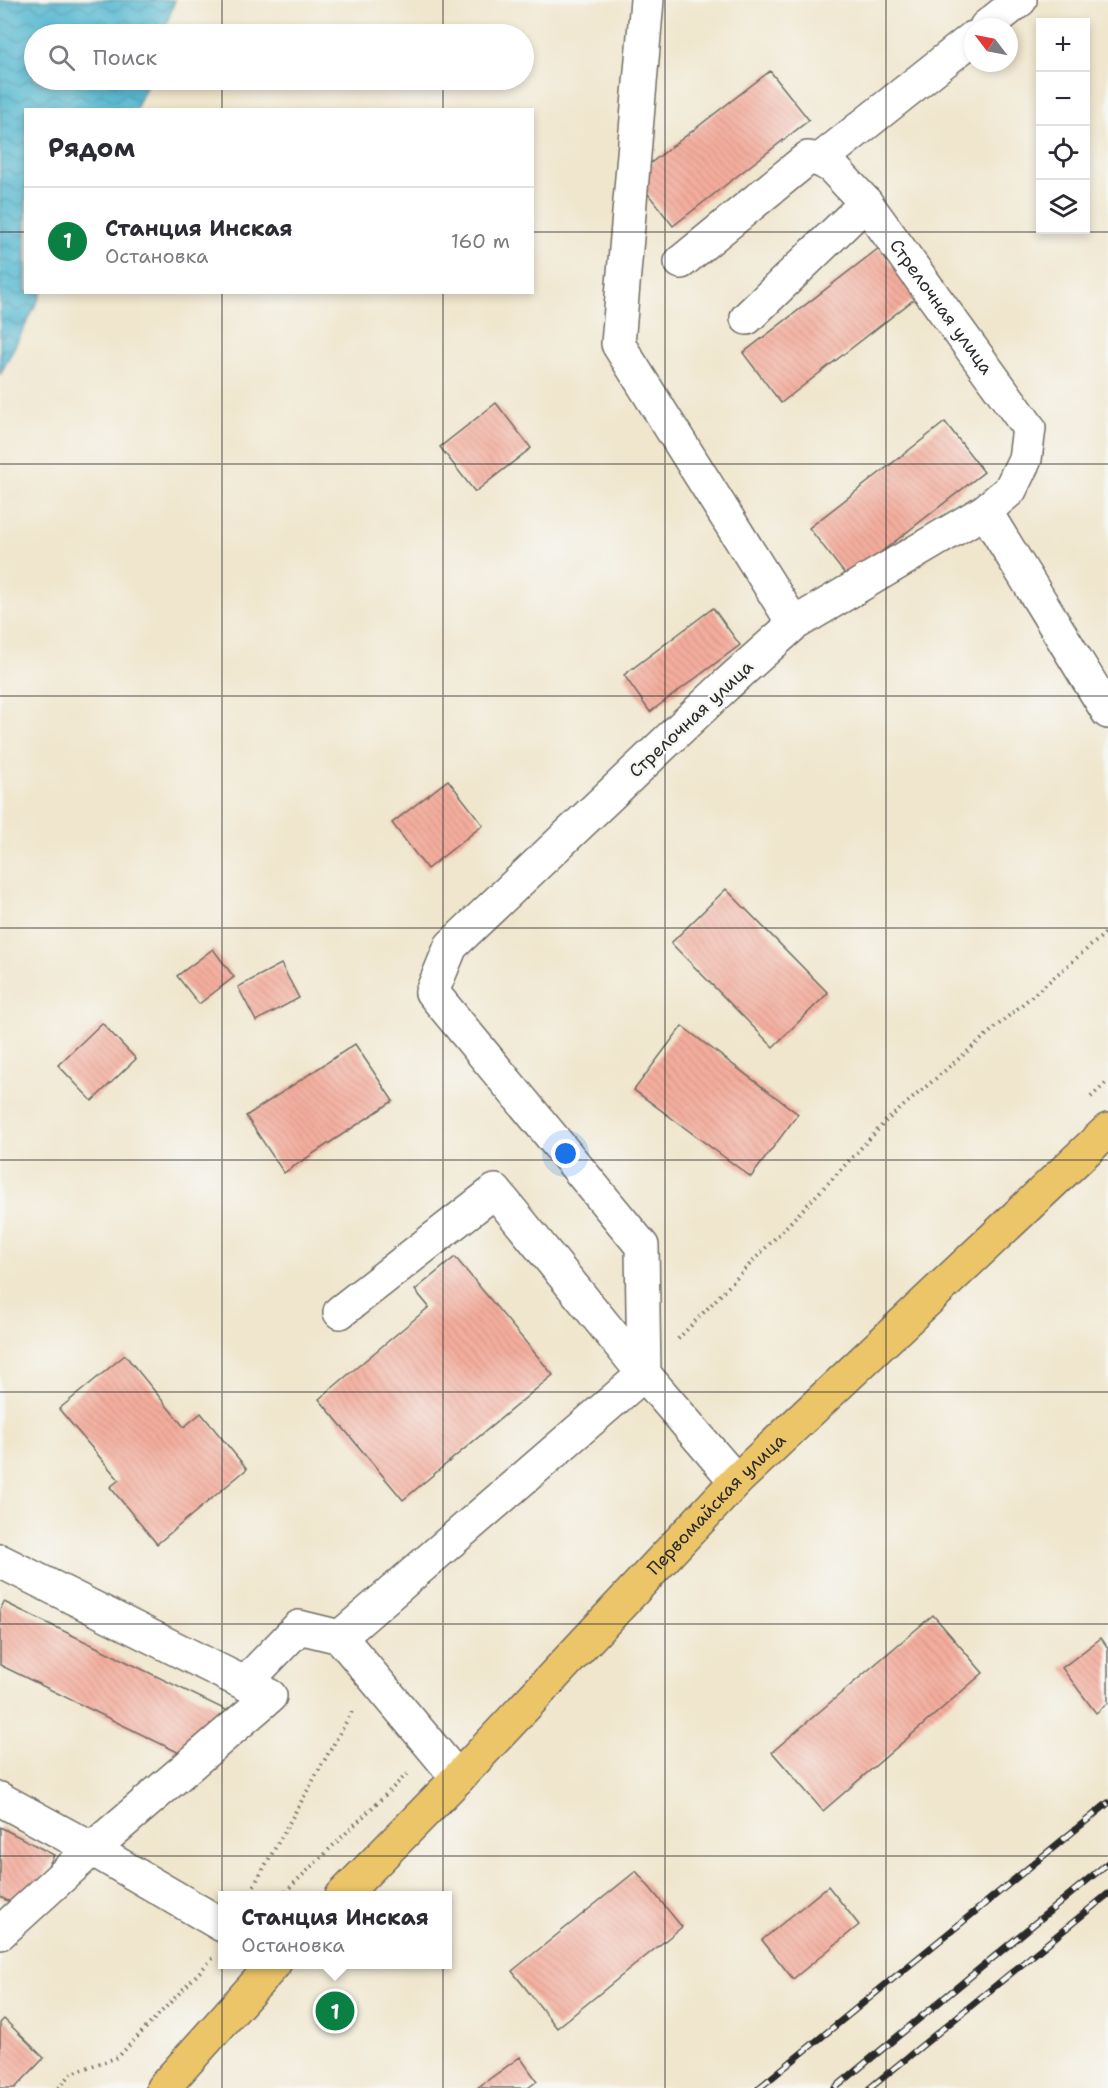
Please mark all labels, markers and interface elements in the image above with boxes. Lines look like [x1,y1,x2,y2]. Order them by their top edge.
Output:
north arrow [964,18,1018,72]
map controls [1036,18,1090,234]
button: + [1036,18,1090,72]
search box [24,24,534,90]
icon: search [45,41,78,74]
text: Поиск [93,43,157,72]
button: − [1036,72,1090,126]
button: locate [1036,126,1090,180]
text: Рядом [48,130,135,165]
button: layers [1036,180,1090,234]
text: Станция Инская [105,214,292,243]
text: 1 [63,228,72,254]
text: 160 m [451,228,510,254]
street label: Стрелочная улица [884,234,998,379]
text: Остановка [105,243,209,269]
street label: Стрелочная улица [624,655,758,783]
your location [551,1139,580,1168]
street label: Первомайская улица [642,1428,791,1580]
popup [218,1891,452,1969]
text: Станция Инская [241,1903,429,1932]
text: Остановка [241,1932,345,1958]
pin: 1 [316,1988,354,2034]

